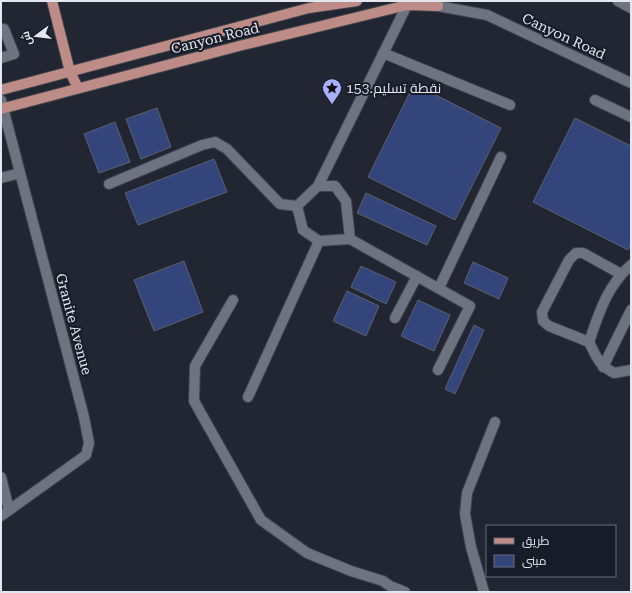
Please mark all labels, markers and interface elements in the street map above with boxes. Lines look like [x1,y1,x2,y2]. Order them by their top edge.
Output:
street label: Canyon Road [520,10,608,62]
north arrow [16,16,56,56]
street label: Canyon Road [169,19,261,57]
text: ش [19,30,35,47]
place icon: نقطة تسليم.153 [321,77,343,105]
place label: نقطة تسليم.153 [346,80,441,98]
street label: Granite Avenue [53,272,95,377]
legend [486,525,616,577]
text: طريق [522,534,550,548]
text: مبنى [522,554,547,568]

